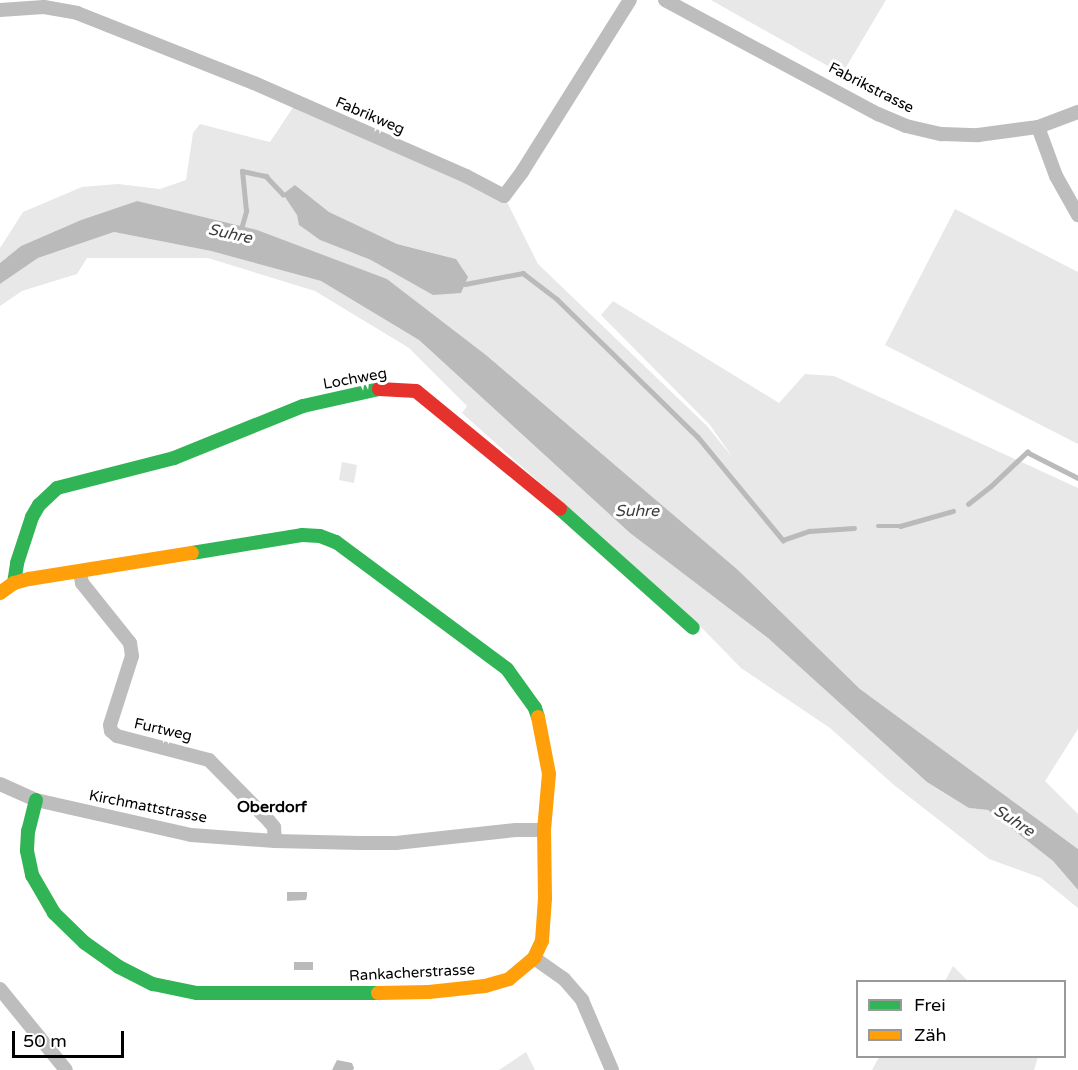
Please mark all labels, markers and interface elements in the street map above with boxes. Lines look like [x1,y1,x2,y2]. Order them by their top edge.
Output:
street label: Fabrikstrasse [825,59,917,117]
street label: Fabrikweg [333,93,407,139]
water label: Suhre [206,220,254,248]
street label: Lochweg [322,365,388,393]
water label: Suhre [615,501,659,521]
street label: Furtweg [132,715,194,745]
street label: Kirchmattstrasse [87,787,209,827]
district label: Oberdorf [237,797,307,817]
water label: Suhre [990,801,1038,841]
street label: Rankacherstrasse [349,961,475,985]
legend [856,980,1066,1058]
text: Frei [914,994,946,1016]
scale bar [15,1019,128,1057]
text: Zäh [914,1024,947,1046]
text: 50 m [23,1030,67,1052]

